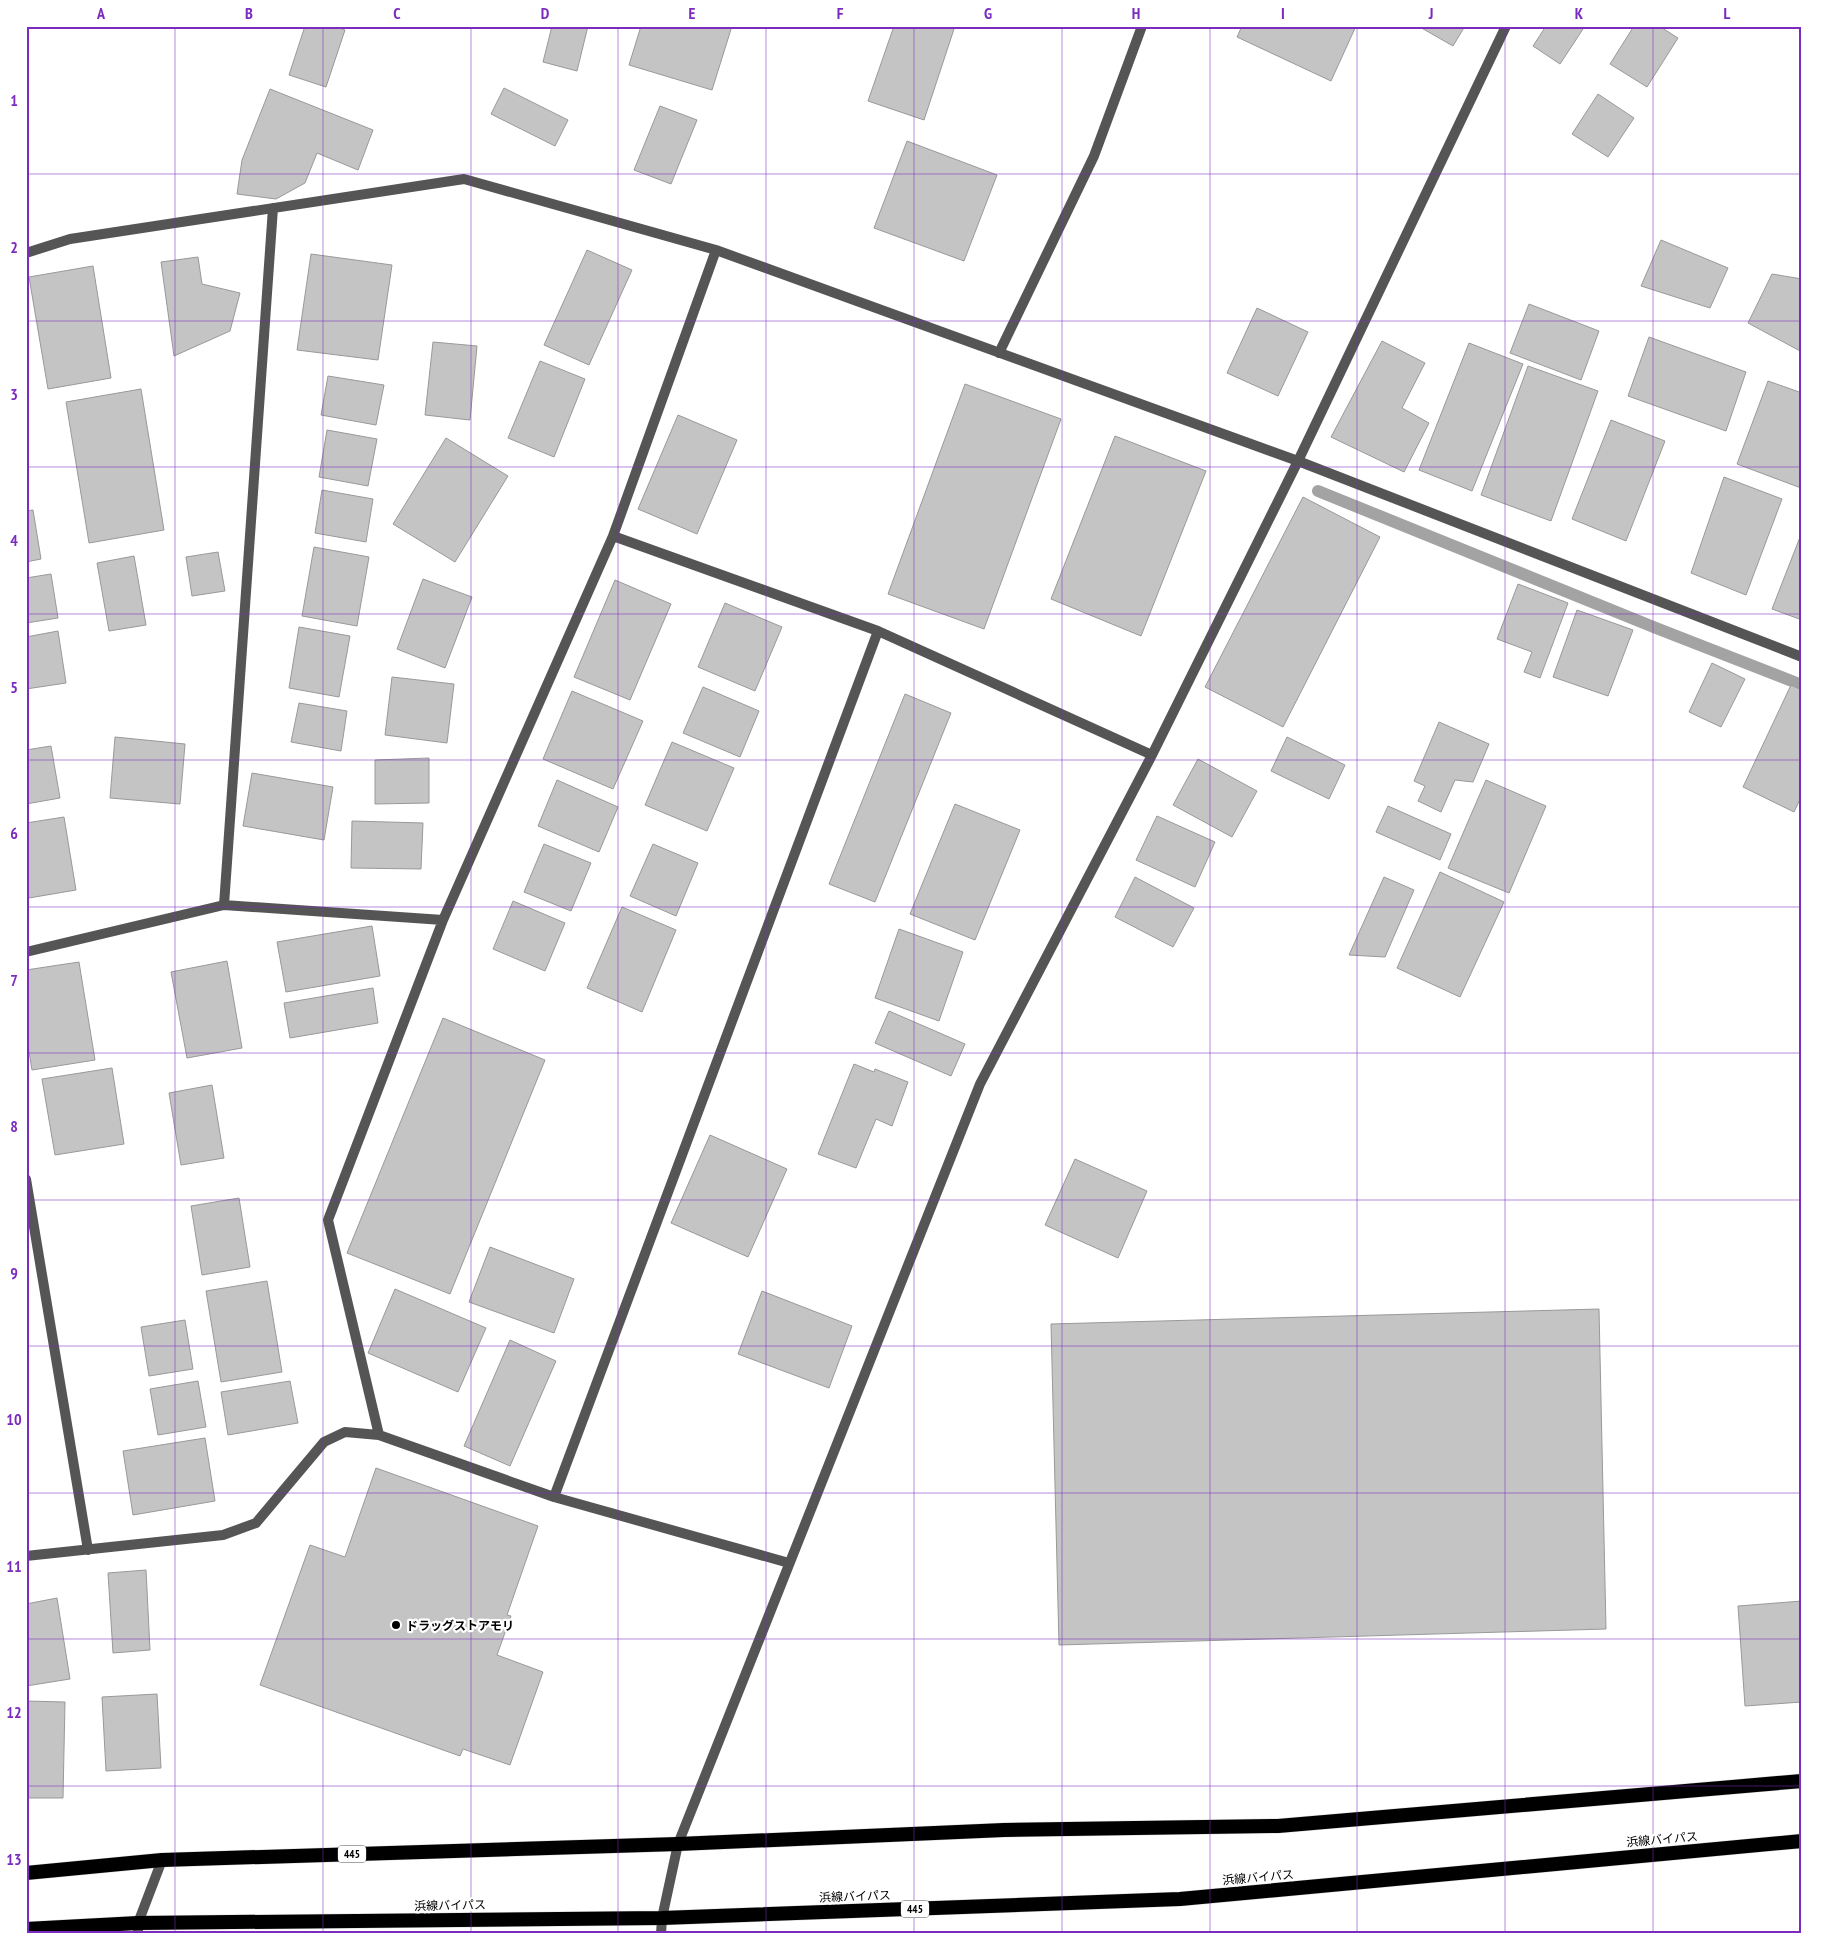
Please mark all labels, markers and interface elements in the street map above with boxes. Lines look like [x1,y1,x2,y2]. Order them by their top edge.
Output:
text: A [96,3,106,23]
text: B [245,3,253,23]
text: C [393,3,401,23]
text: D [541,3,550,23]
text: E [689,3,696,23]
text: F [837,3,844,23]
text: G [984,3,992,23]
text: H [1132,3,1140,23]
text: I [1281,3,1285,23]
text: J [1428,3,1433,23]
text: K [1575,3,1584,23]
text: L [1724,3,1731,23]
text: 1 [10,90,18,110]
text: 2 [10,237,18,257]
text: 3 [10,384,18,404]
text: 4 [10,530,18,550]
text: 5 [10,677,18,697]
text: 6 [10,823,18,843]
text: 7 [10,970,18,990]
text: 8 [10,1116,18,1136]
text: 9 [10,1263,18,1283]
text: 10 [6,1409,22,1429]
text: 11 [6,1556,22,1576]
place label: ドラッグストアモリ [406,1618,514,1633]
marker: ドラッグストアモリ [390,1619,402,1631]
text: 12 [6,1702,22,1722]
street label: 浜線バイパス [1626,1828,1698,1850]
road number: 445 [338,1846,366,1862]
text: 13 [6,1849,22,1869]
street label: 浜線バイパス [1222,1866,1294,1888]
street label: 浜線バイパス [819,1887,891,1905]
street label: 浜線バイパス [414,1897,486,1913]
road number: 445 [901,1900,929,1918]

